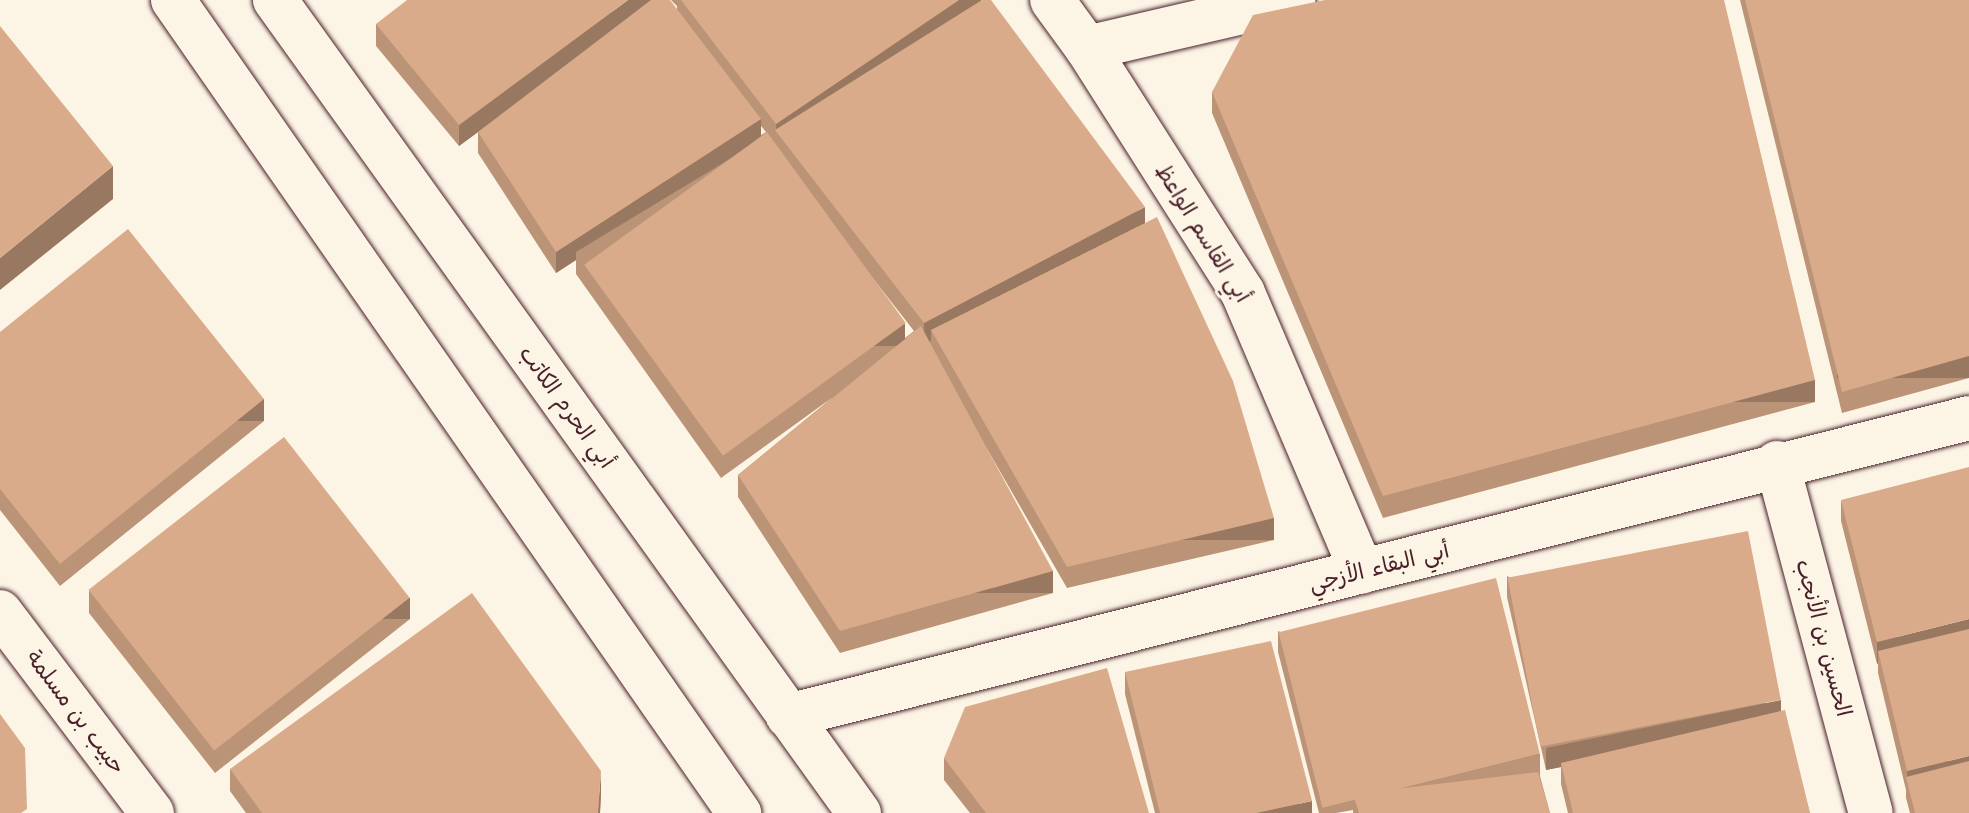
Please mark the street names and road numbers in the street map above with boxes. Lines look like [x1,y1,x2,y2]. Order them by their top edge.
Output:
street label: أبي القاسم الواعظ [1150,159,1256,307]
street label: أبي الحرم الكاتب [514,341,620,473]
street label: أبي البقاء الأزجي [1306,537,1452,597]
street label: الحسين بن الأنجب [1790,557,1858,719]
street label: حبيب بن مسلمة [21,645,131,779]

